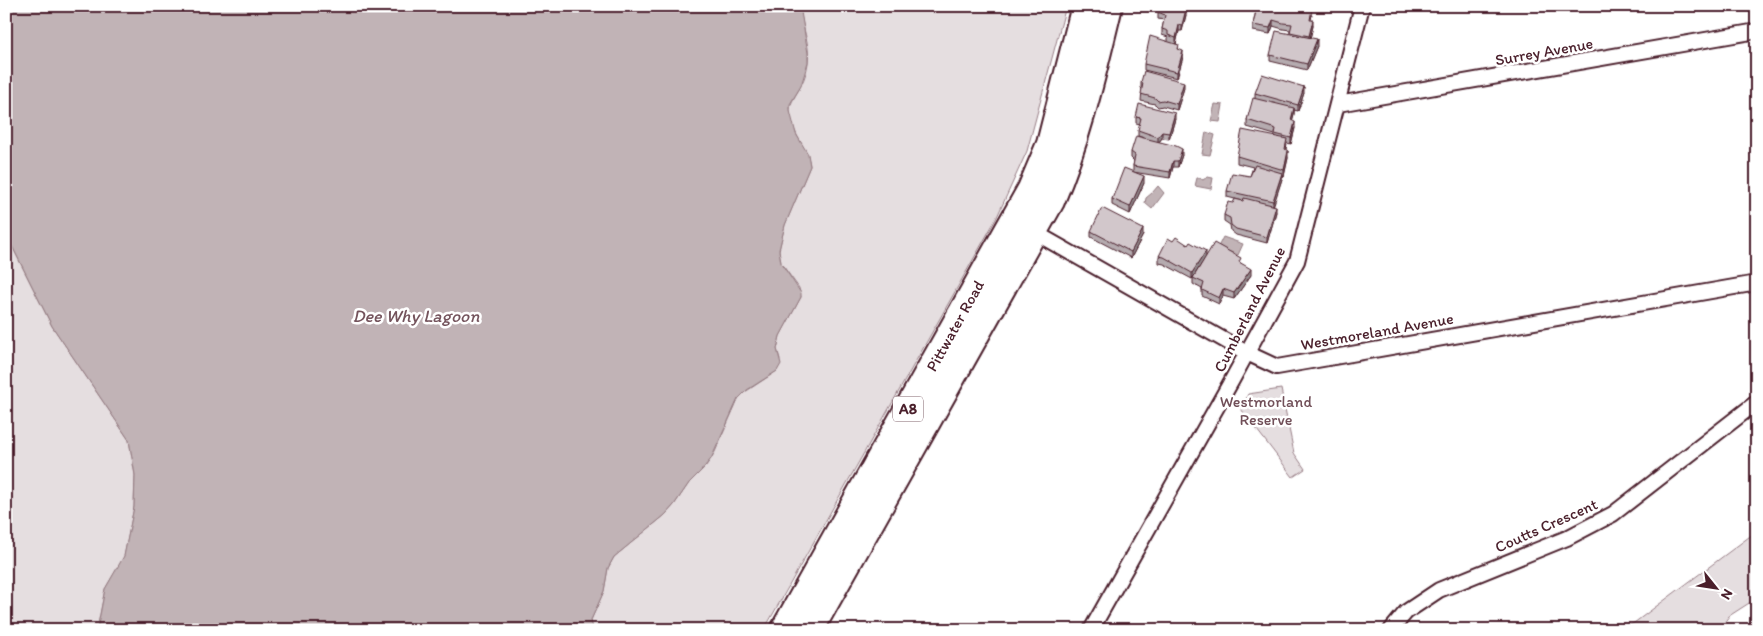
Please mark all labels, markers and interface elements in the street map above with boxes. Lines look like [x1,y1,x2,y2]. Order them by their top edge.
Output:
street label: Surrey Avenue [1494,34,1595,69]
street label: Cumberland Avenue [1210,243,1289,375]
street label: Pittwater Road [922,277,988,375]
water label: Dee Why Lagoon [353,305,480,327]
street label: Westmoreland Avenue [1299,309,1455,354]
park label: Westmorland Reserve [1220,392,1312,429]
road number: A8 [893,396,923,422]
street label: Coutts Crescent [1492,494,1600,557]
north arrow [1690,564,1740,614]
text: N [1717,586,1737,603]

